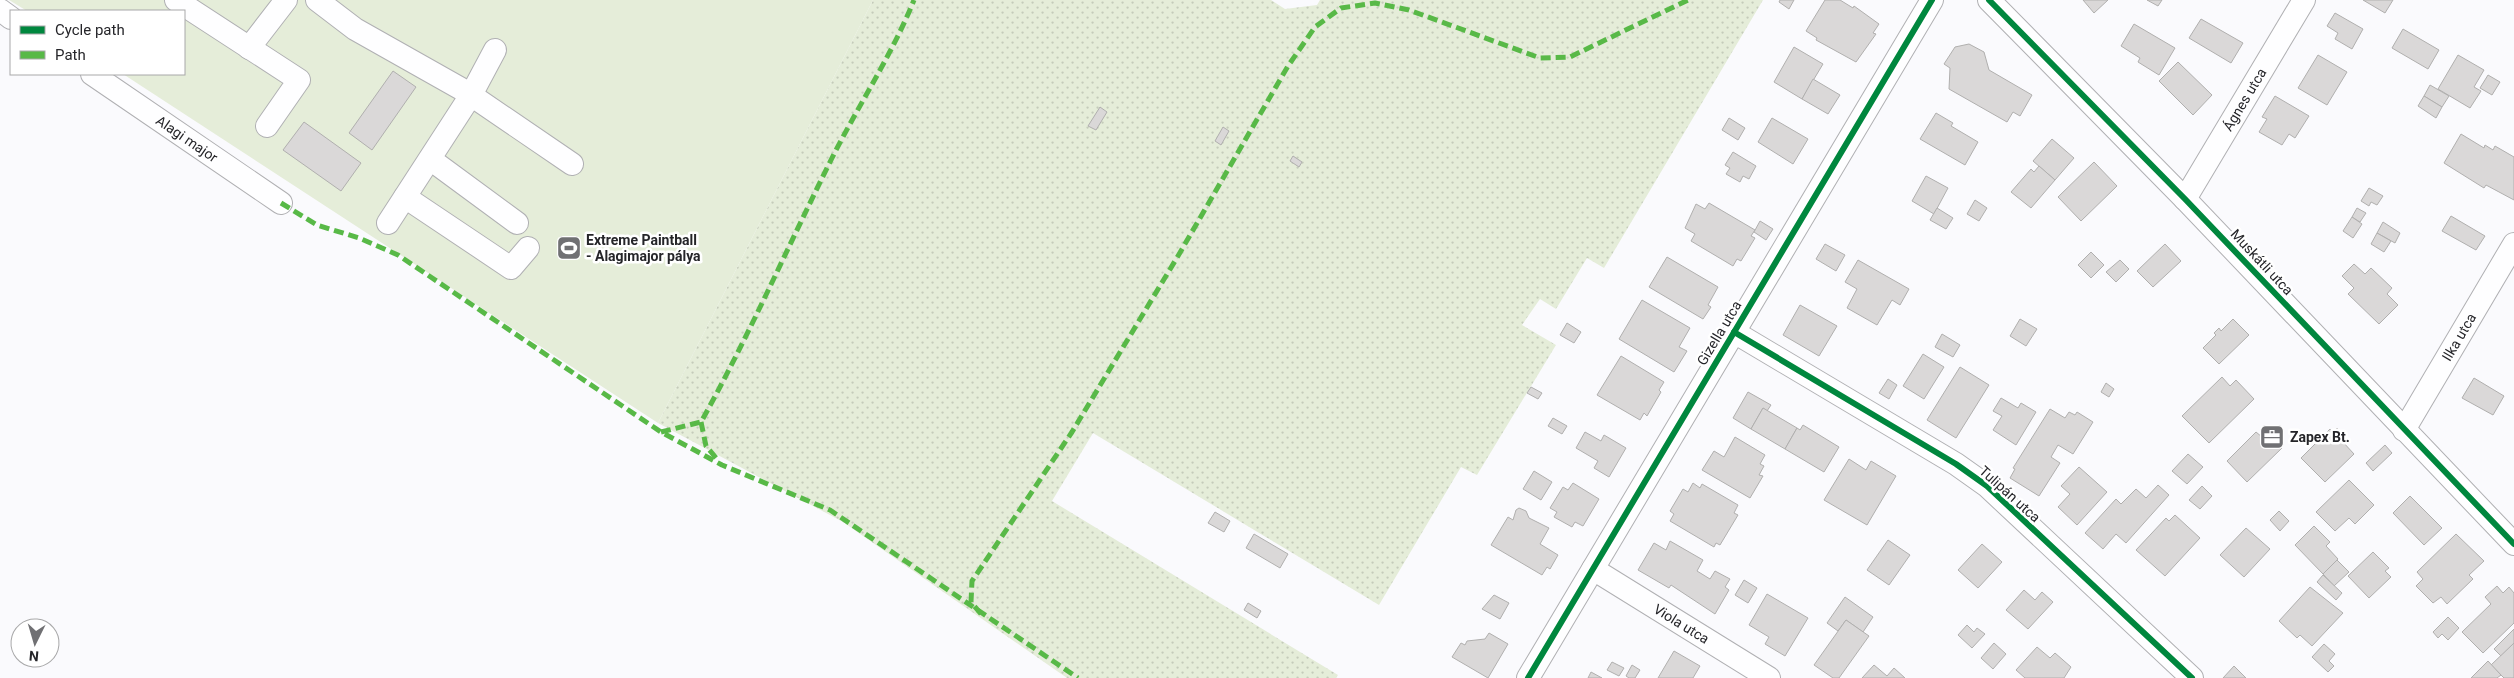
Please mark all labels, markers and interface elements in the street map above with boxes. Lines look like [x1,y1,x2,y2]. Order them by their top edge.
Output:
legend [10,10,185,75]
text: Cycle path [55,21,125,39]
text: Path [55,46,86,64]
street label: Ágnes utca [2219,65,2269,134]
street label: Alagi major [153,112,221,166]
street label: Muskátli utca [2228,226,2296,298]
place label: Extreme Paintball - Alagimajor pálya [586,232,701,264]
sports icon: Extreme Paintball - Alagimajor pálya [556,235,582,261]
street label: Gizella utca [1694,298,1744,368]
street label: Ilka utca [2439,310,2479,364]
office icon: Zapex Bt. [2259,424,2285,450]
place label: Zapex Bt. [2290,429,2350,445]
street label: Tulipán utca [1976,463,2044,525]
street label: Viola utca [1651,601,1712,647]
north arrow [10,618,60,668]
text: N [28,648,39,664]

